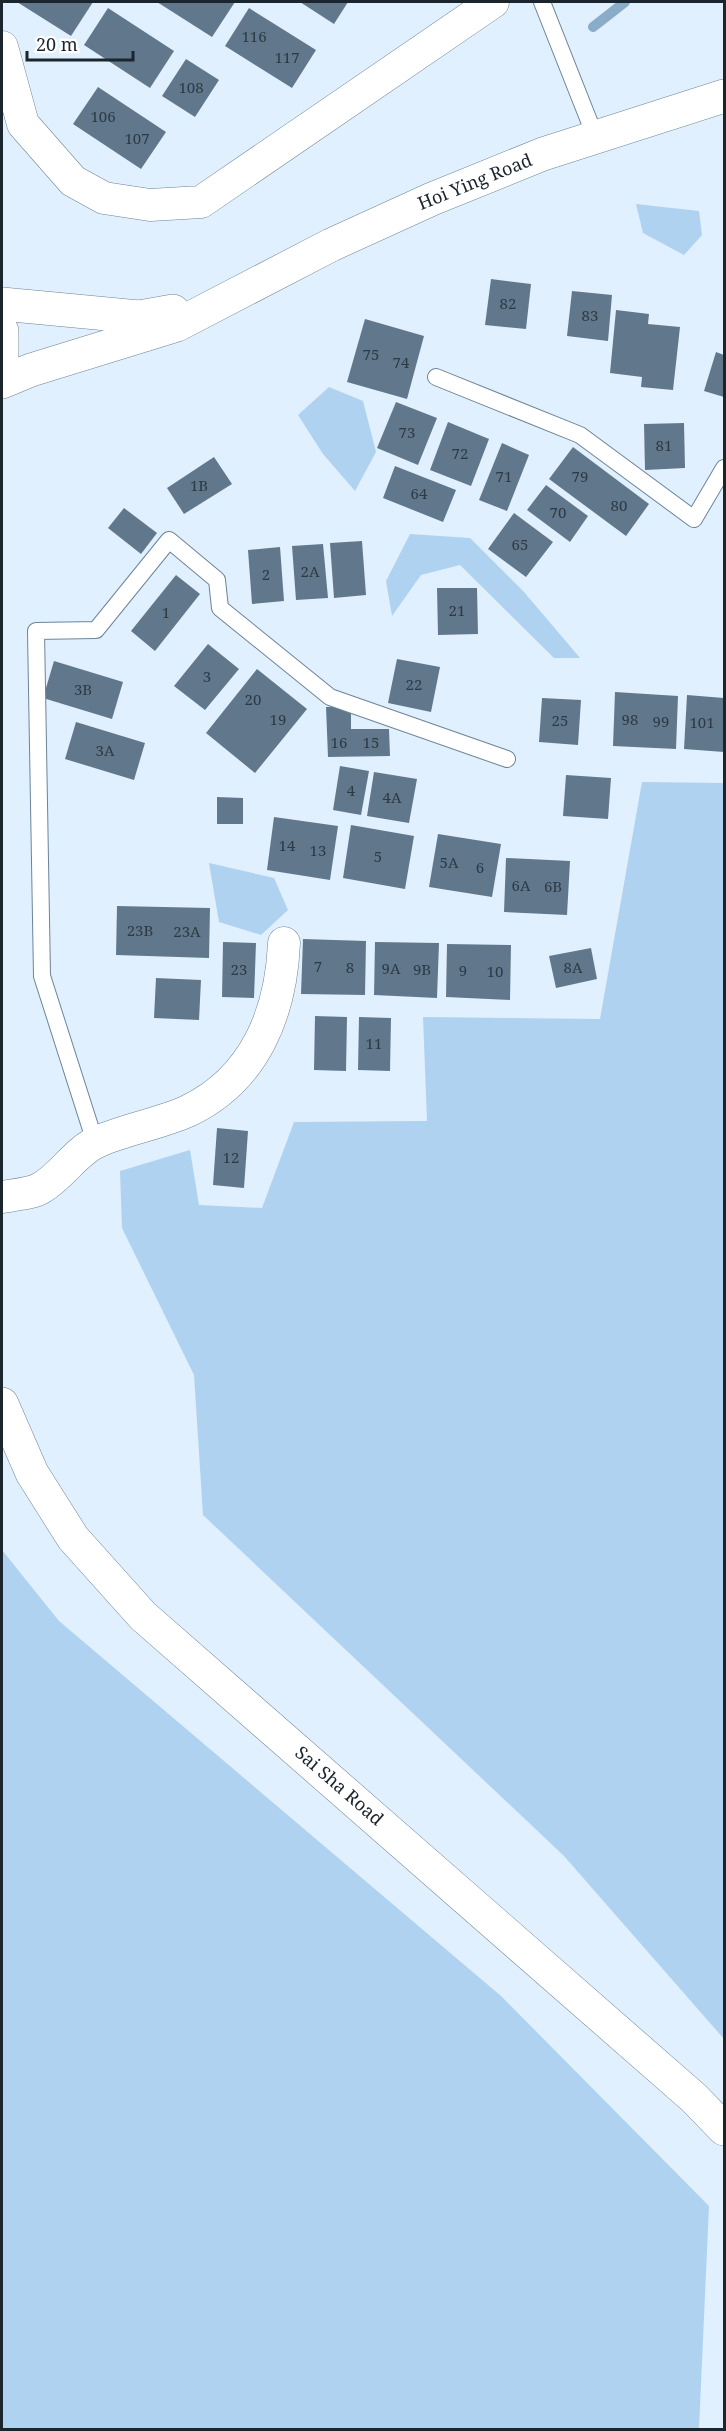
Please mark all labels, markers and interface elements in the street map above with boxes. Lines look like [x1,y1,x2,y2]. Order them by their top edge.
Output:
scale bar [27,24,134,62]
house number: 116 [241,26,267,46]
text: 20 m [36,32,78,56]
house number: 117 [274,47,300,67]
house number: 108 [178,77,204,97]
house number: 106 [90,106,116,126]
house number: 107 [124,128,150,148]
street label: Hoi Ying Road [414,147,535,215]
house number: 82 [500,293,516,313]
house number: 83 [582,305,598,325]
house number: 75 [363,344,379,364]
house number: 74 [393,352,410,372]
house number: 73 [399,422,415,442]
house number: 81 [656,435,672,455]
house number: 72 [452,443,468,463]
house number: 71 [496,466,512,486]
house number: 79 [572,466,588,486]
house number: 1B [190,475,208,495]
house number: 64 [411,483,428,503]
house number: 80 [611,495,627,515]
house number: 70 [550,502,566,522]
house number: 65 [512,534,528,554]
house number: 2A [301,561,320,581]
house number: 2 [262,564,270,584]
house number: 21 [449,600,465,620]
house number: 1 [162,602,170,622]
house number: 3 [203,666,211,686]
house number: 22 [406,674,422,694]
house number: 3B [74,679,92,699]
house number: 20 [245,689,261,709]
house number: 19 [270,709,286,729]
house number: 98 [622,709,638,729]
house number: 25 [552,710,568,730]
house number: 99 [653,711,669,731]
house number: 101 [689,712,715,732]
house number: 16 [331,732,347,752]
house number: 15 [363,732,379,752]
house number: 3A [96,740,115,760]
house number: 4 [347,780,356,800]
house number: 4A [383,787,402,807]
house number: 14 [279,835,296,855]
house number: 13 [310,840,326,860]
house number: 5 [374,846,382,866]
house number: 5A [440,852,459,872]
house number: 6 [476,857,484,877]
house number: 6A [512,875,531,895]
house number: 6B [544,876,562,896]
house number: 23B [127,920,153,940]
house number: 23A [173,921,201,941]
house number: 7 [314,956,322,976]
house number: 8 [346,957,354,977]
house number: 8A [564,957,583,977]
house number: 9A [382,958,401,978]
house number: 23 [231,959,247,979]
house number: 9B [413,959,431,979]
house number: 9 [459,960,467,980]
house number: 10 [487,961,503,981]
house number: 11 [366,1033,382,1053]
house number: 12 [223,1147,239,1167]
street label: Sai Sha Road [290,1740,389,1830]

